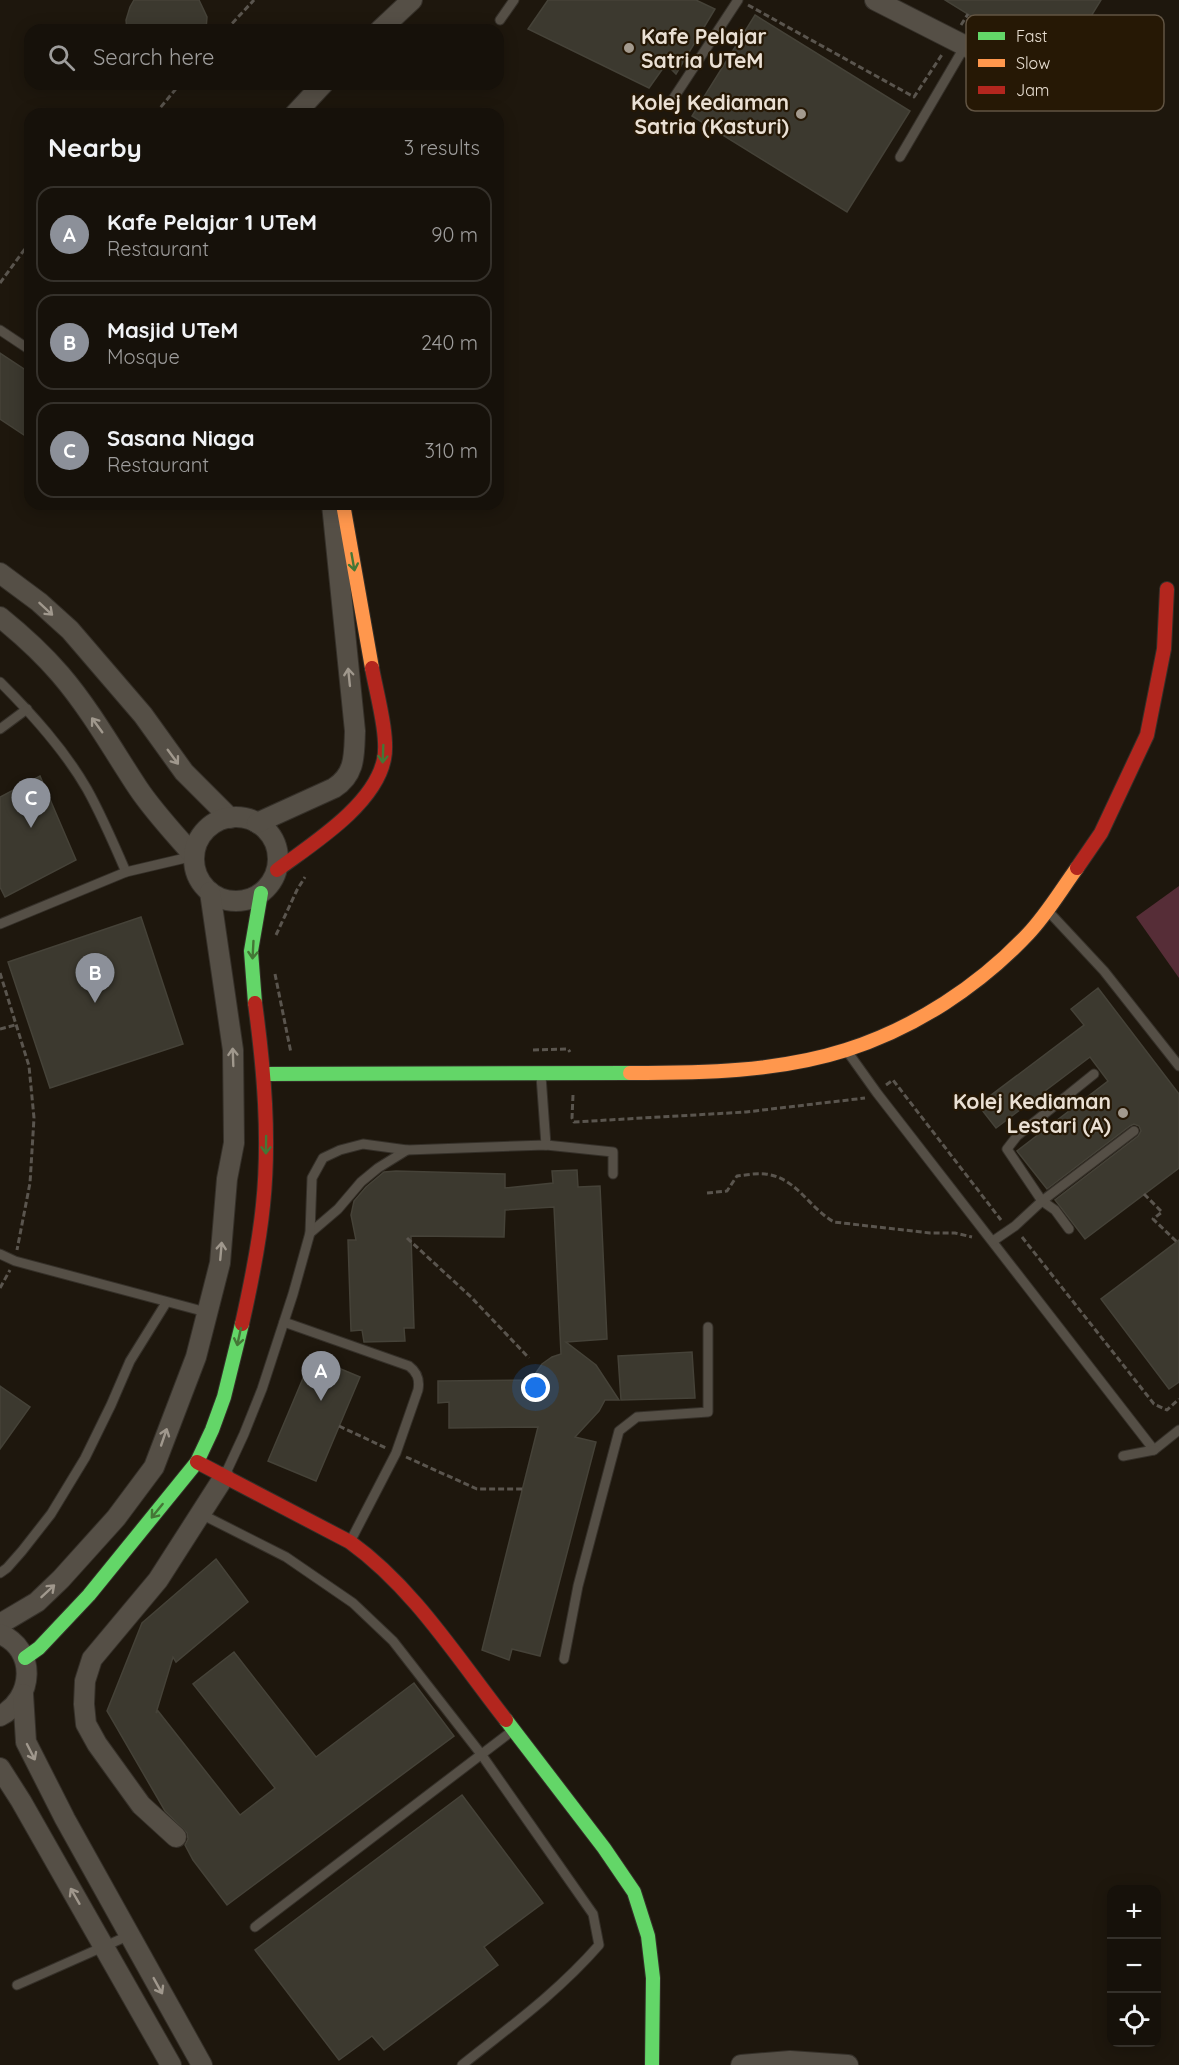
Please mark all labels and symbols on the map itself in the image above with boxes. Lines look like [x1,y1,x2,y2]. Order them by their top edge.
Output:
legend [966,15,1164,111]
place label: Kafe Pelajar Satria UTeM [641,23,767,73]
text: Fast [1016,26,1047,46]
marker: Kafe Pelajar Satria UTeM [622,41,636,55]
text: Slow [1016,53,1050,73]
text: Jam [1016,80,1049,100]
place label: Kolej Kediaman Satria (Kasturi) [631,89,789,139]
marker: Kolej Kediaman Satria (Kasturi) [794,107,808,121]
one-way arrow [348,551,359,571]
one-way arrow [39,602,54,616]
one-way arrow [343,667,354,687]
one-way arrow [91,717,103,733]
one-way arrow [378,743,389,763]
one-way arrow [167,748,179,764]
pin: C [12,778,51,828]
one-way arrow [247,940,258,960]
pin: B [76,954,115,1003]
one-way arrow [227,1048,238,1067]
place label: Kolej Kediaman Lestari (A) [953,1088,1111,1138]
marker: Kolej Kediaman Lestari (A) [1116,1106,1130,1120]
one-way arrow [260,1134,272,1154]
one-way arrow [215,1242,226,1262]
one-way arrow [233,1327,244,1347]
pin: A [302,1352,340,1401]
your location [521,1373,550,1402]
one-way arrow [160,1428,171,1447]
one-way arrow [151,1503,164,1519]
one-way arrow [40,1584,55,1598]
one-way arrow [26,1742,37,1760]
one-way arrow [69,1887,80,1905]
one-way arrow [152,1977,164,1994]

